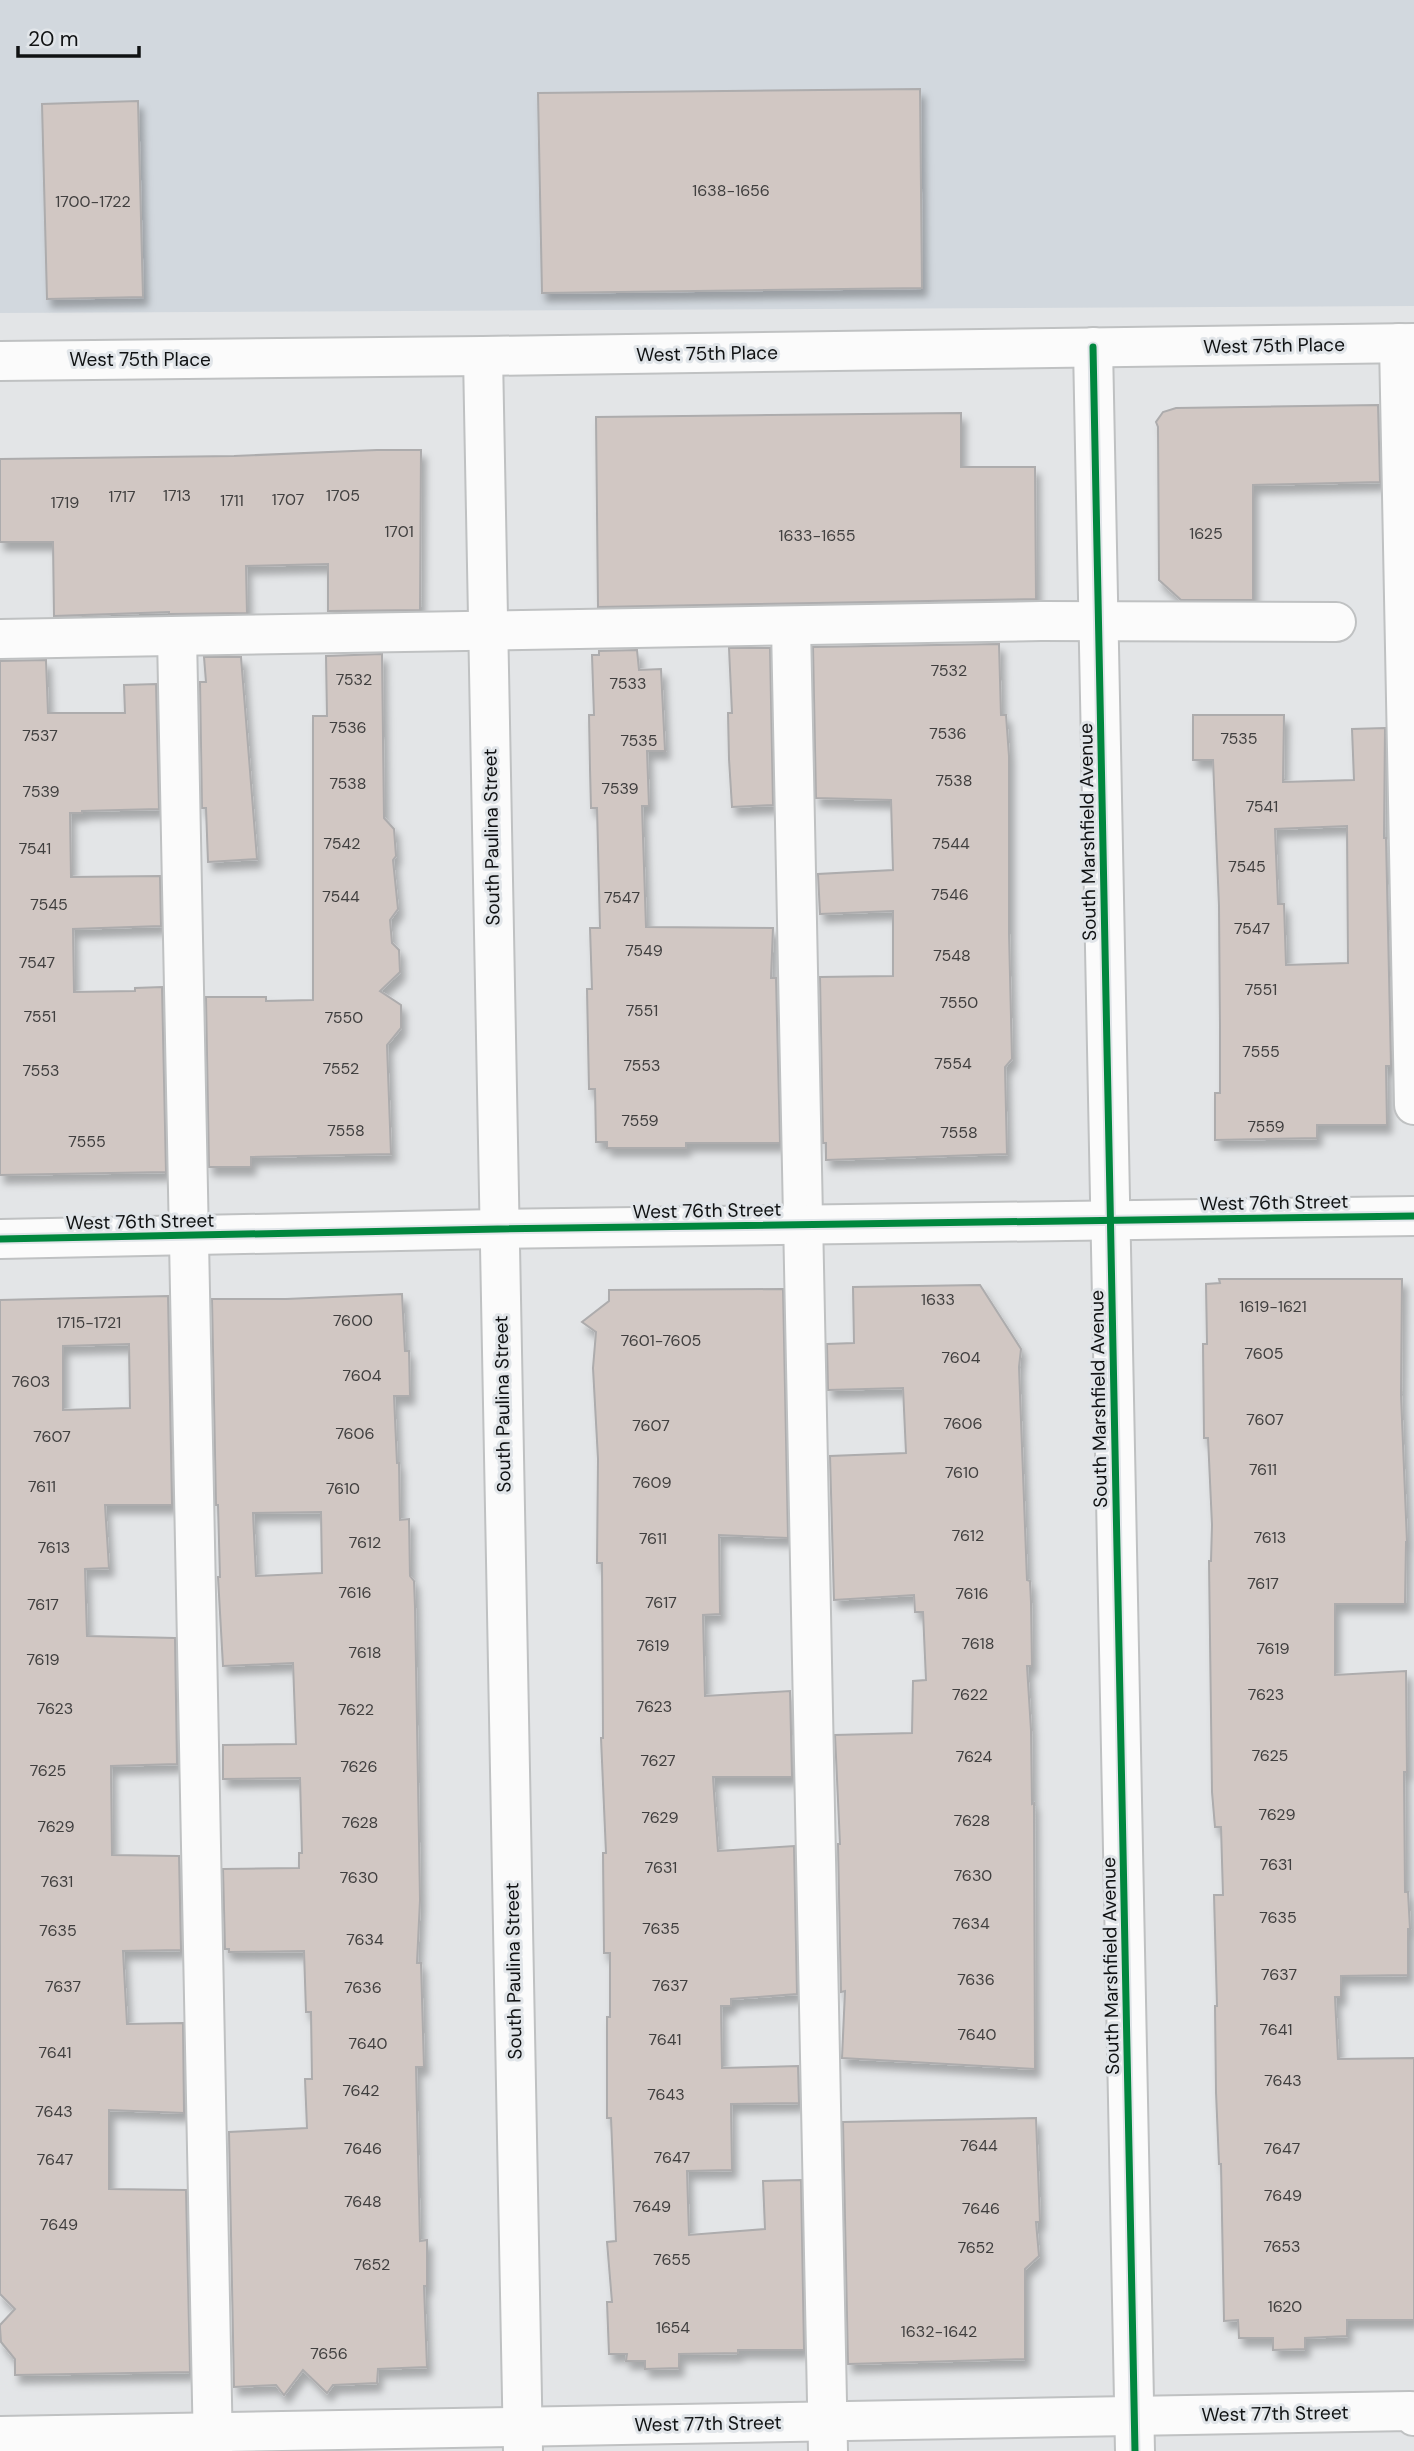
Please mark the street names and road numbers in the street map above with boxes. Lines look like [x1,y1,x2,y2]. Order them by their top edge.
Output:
street label: West 75th Place [1203,332,1345,359]
street label: West 75th Place [636,340,778,367]
street label: West 75th Place [69,347,211,372]
street label: South Marshfield Avenue [1073,723,1102,941]
street label: South Paulina Street [477,748,506,926]
street label: West 76th Street [1199,1189,1349,1216]
street label: West 76th Street [632,1197,782,1224]
street label: West 76th Street [65,1208,215,1235]
street label: South Marshfield Avenue [1084,1290,1113,1508]
street label: South Paulina Street [488,1315,517,1493]
street label: South Marshfield Avenue [1096,1857,1125,2075]
street label: South Paulina Street [499,1882,528,2060]
street label: West 77th Street [1201,2400,1349,2427]
street label: West 77th Street [634,2410,782,2437]

